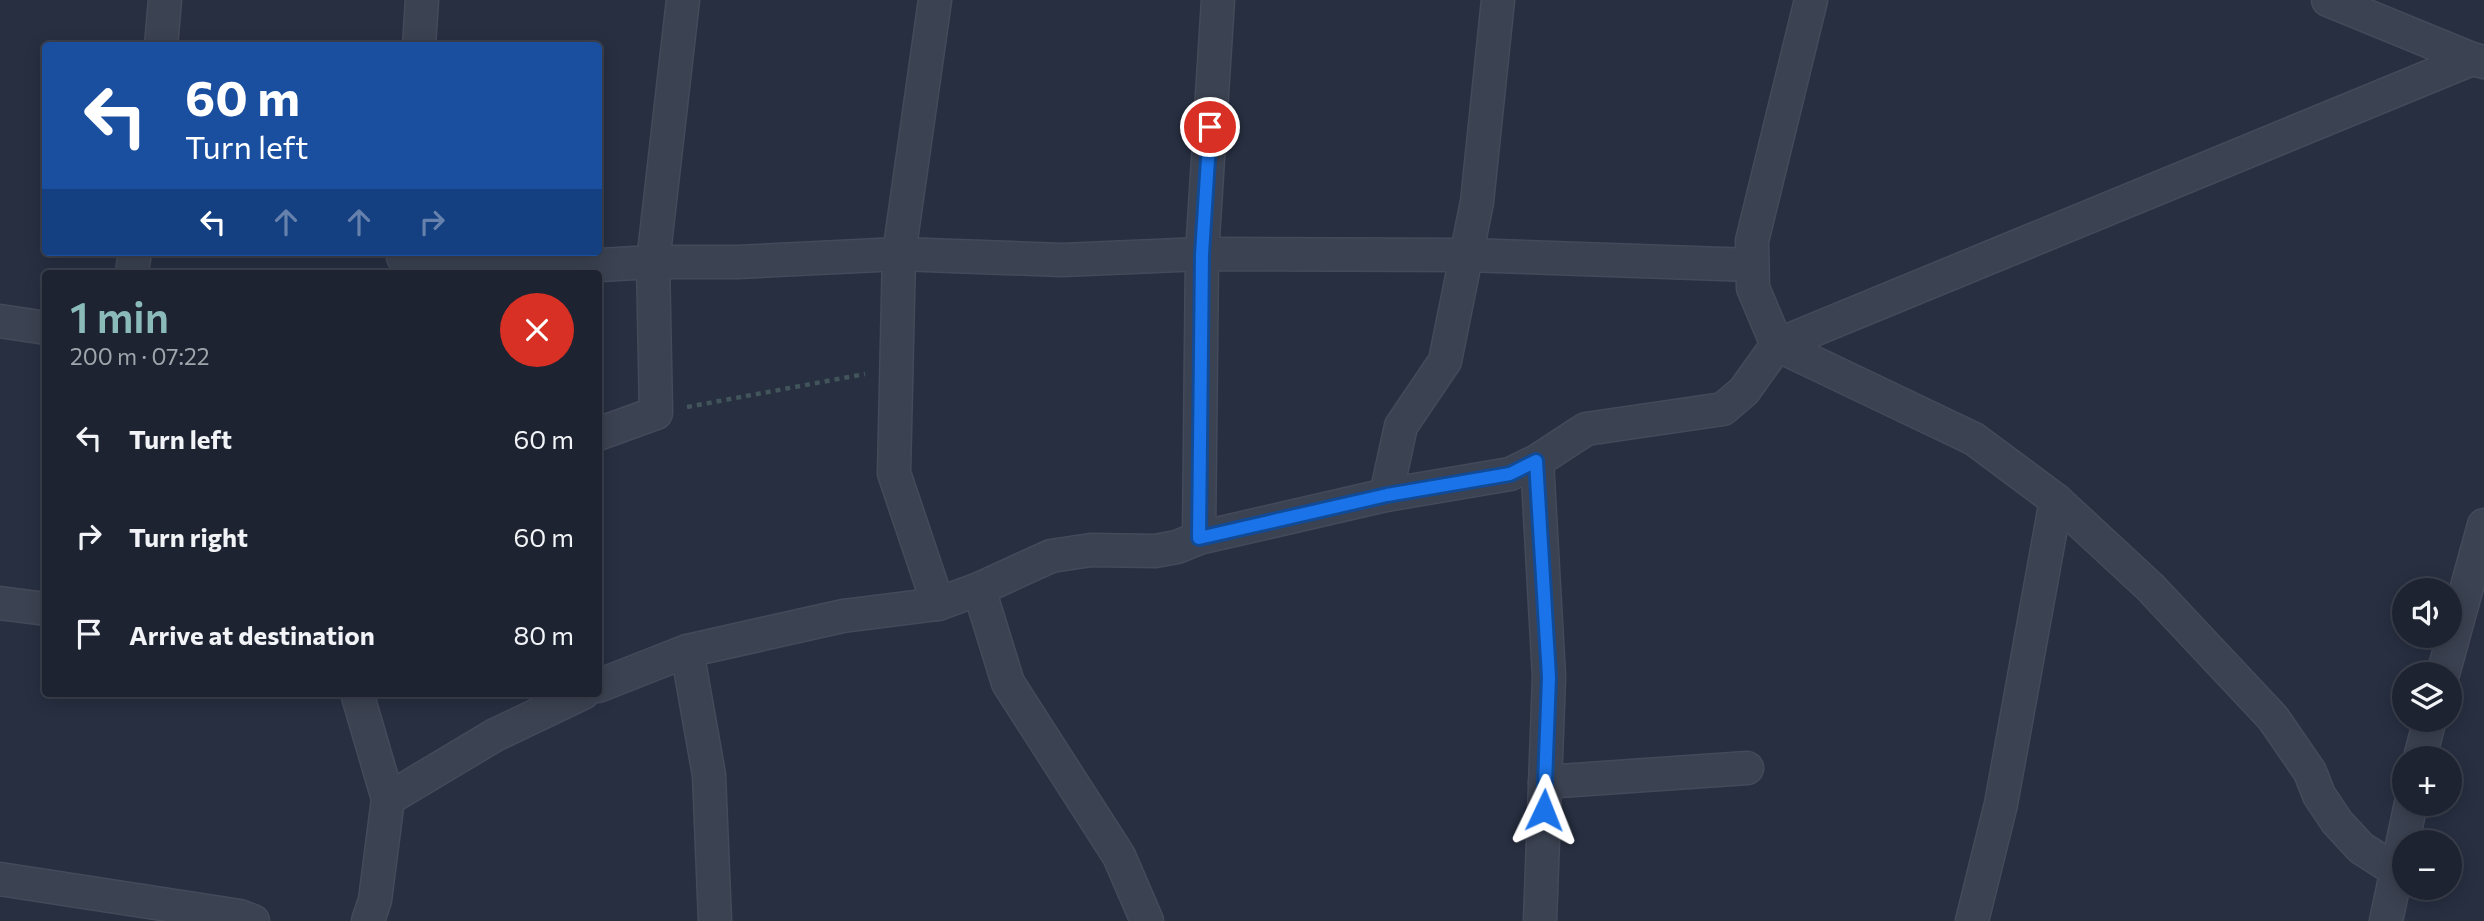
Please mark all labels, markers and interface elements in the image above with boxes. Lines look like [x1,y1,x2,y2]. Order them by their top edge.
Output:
text: 60 m [185,66,300,126]
icon: left [70,70,161,161]
pin [1180,97,1240,157]
icon: arrive [1191,108,1229,146]
text: Turn left [185,126,309,166]
icon: left [194,203,232,241]
icon: ahead [267,203,305,241]
icon: ahead [340,203,378,241]
icon: right [413,203,451,241]
text: 1 min [70,290,169,342]
button: close [500,293,574,367]
text: 200 m · 07:22 [70,342,209,370]
icon: left [70,419,108,457]
text: Turn left [129,423,232,454]
text: 60 m [514,423,574,454]
icon: right [70,517,108,555]
text: Turn right [129,521,248,552]
text: 60 m [514,521,574,552]
map controls [2392,578,2462,900]
button: sound [2392,578,2462,648]
icon: arrive [70,615,108,653]
text: Arrive at destination [129,619,375,650]
text: 80 m [514,619,574,650]
button: layers [2392,662,2462,732]
button: + [2392,746,2462,816]
position arrow [1507,773,1581,847]
button: − [2392,830,2462,900]

